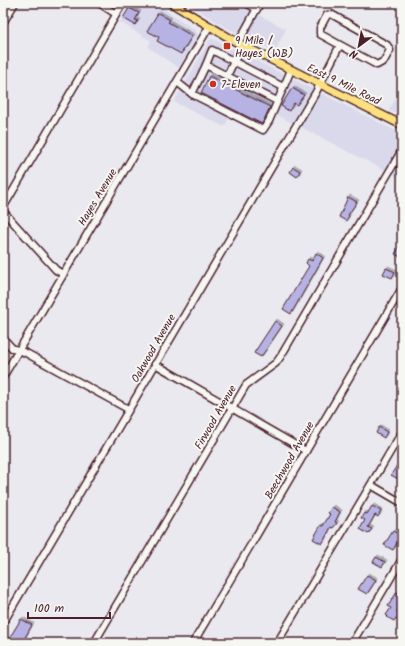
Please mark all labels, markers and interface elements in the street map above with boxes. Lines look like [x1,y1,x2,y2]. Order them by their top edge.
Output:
north arrow [339,26,379,66]
place label: 9 Mile / Hayes (WB) [235,32,293,63]
marker: 9 Mile / Hayes (WB) [222,41,232,51]
text: N [346,44,362,63]
street label: East 9 Mile Road [304,59,384,111]
place label: 7-Eleven [221,76,261,94]
marker: 7-Eleven [208,79,218,89]
street label: Hayes Avenue [74,165,122,230]
street label: Oakwood Avenue [127,311,181,386]
street label: Firwood Avenue [190,382,242,453]
street label: Beechwood Avenue [260,418,320,503]
scale bar [28,594,110,620]
text: 100 m [34,599,65,618]

